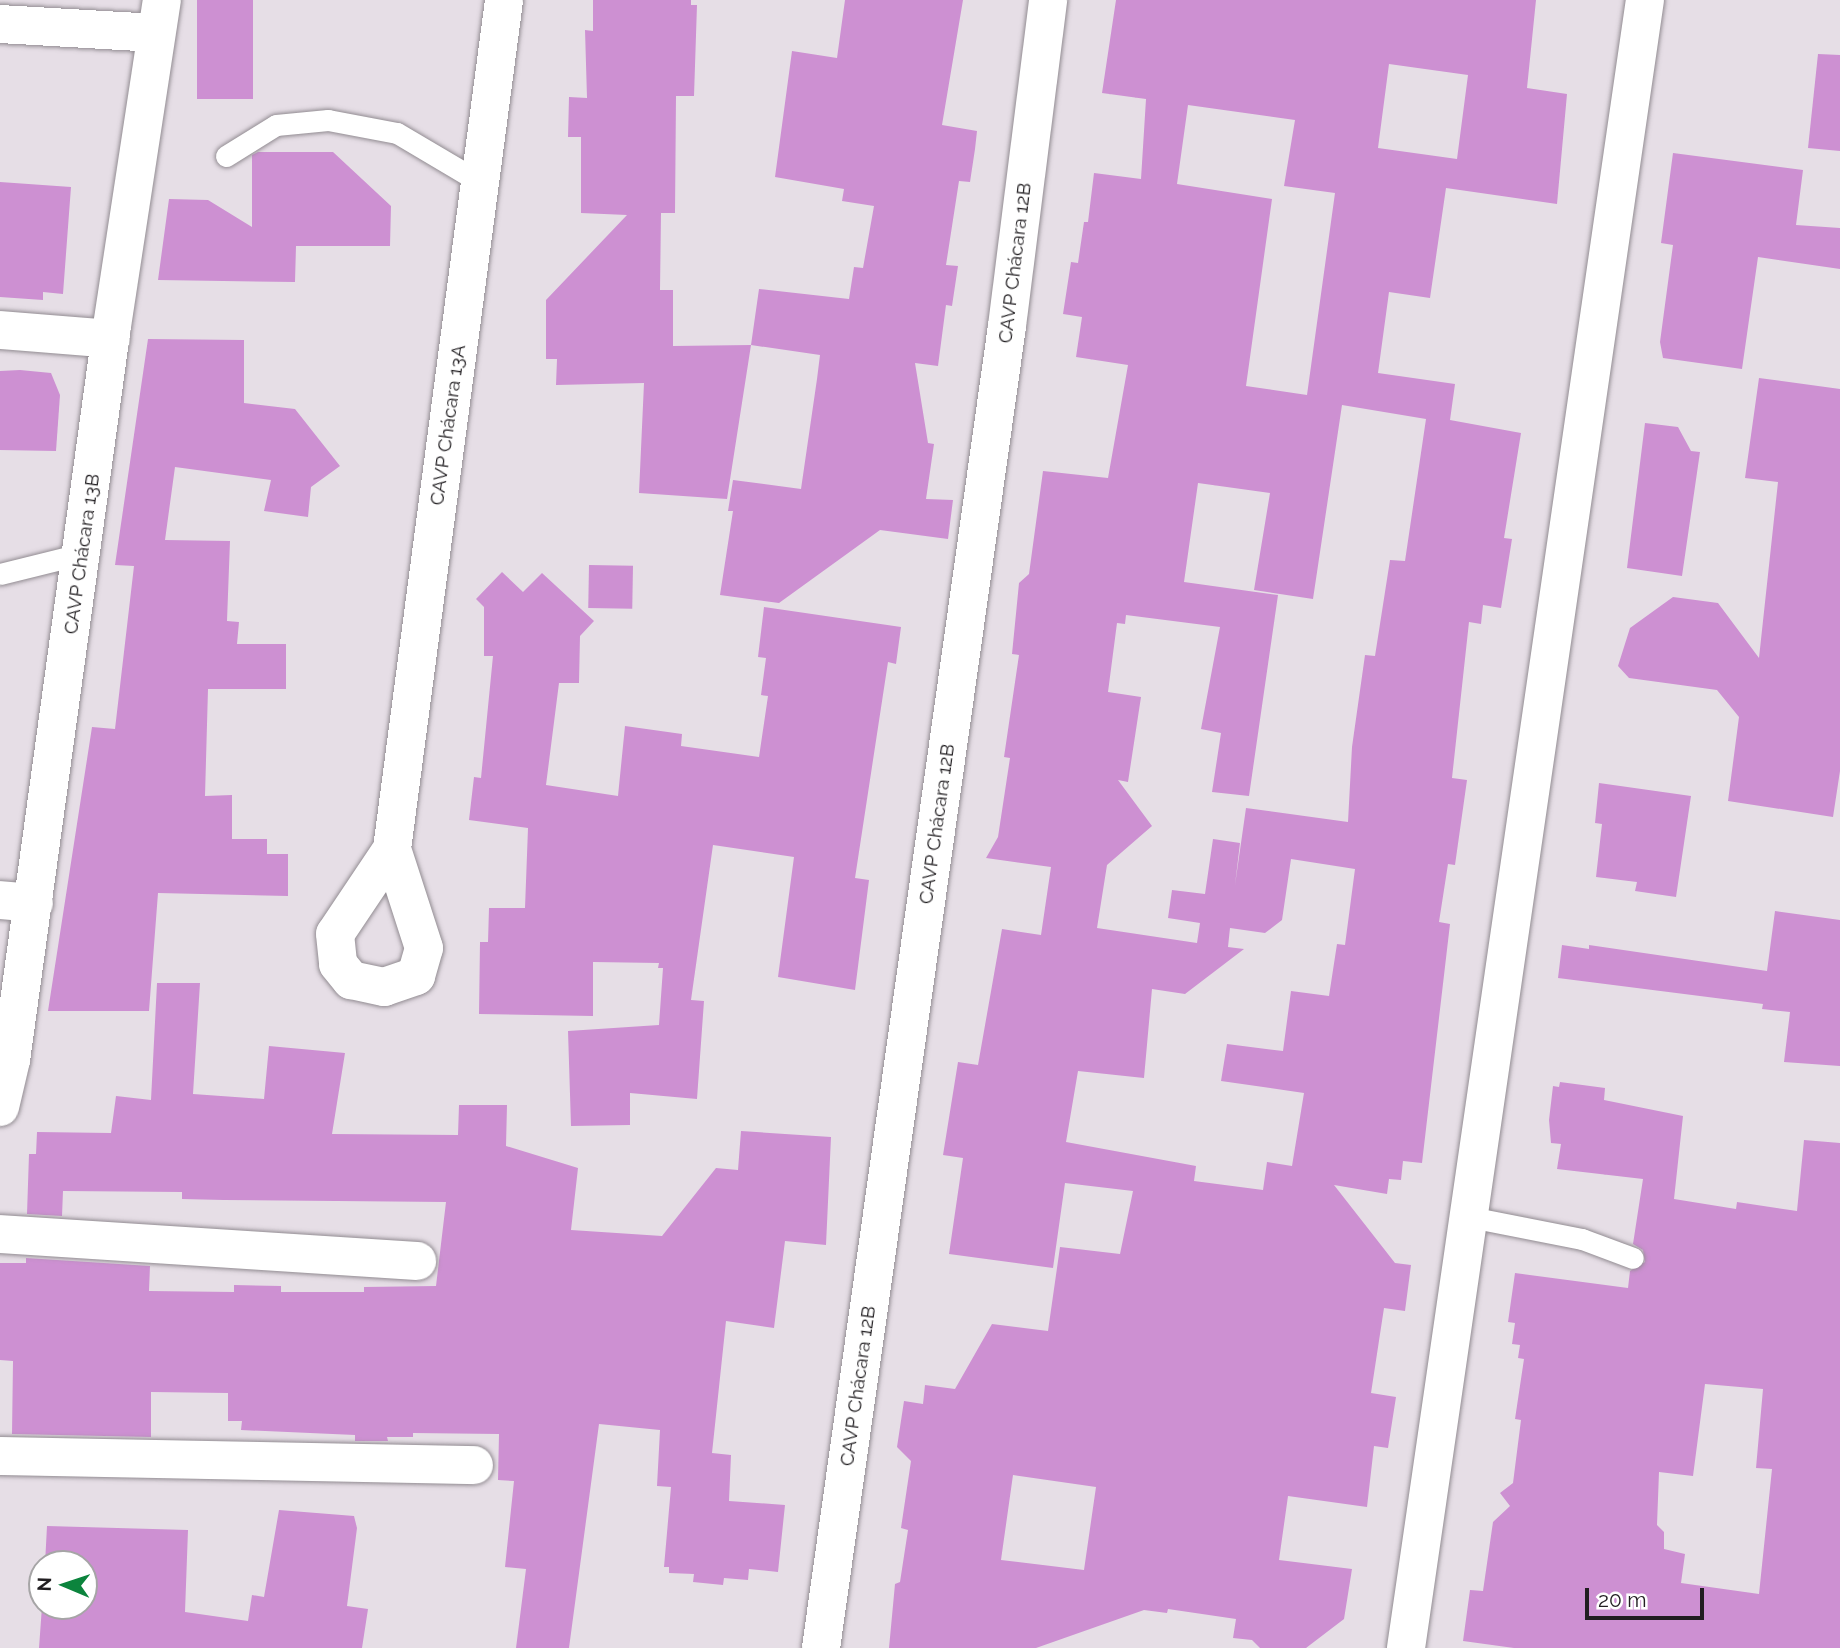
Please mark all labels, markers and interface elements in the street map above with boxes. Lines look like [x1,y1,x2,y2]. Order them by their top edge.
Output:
street label: CAVP Chácara 12B [994,181,1036,345]
street label: CAVP Chácara 13A [425,343,471,507]
street label: CAVP Chácara 13B [59,472,105,636]
street label: CAVP Chácara 12B [914,742,960,906]
street label: CAVP Chácara 12B [835,1304,881,1468]
north arrow [28,1550,98,1620]
scale bar [1588,1574,1707,1618]
text: N [33,1577,55,1592]
text: 20 m [1598,1587,1646,1612]

